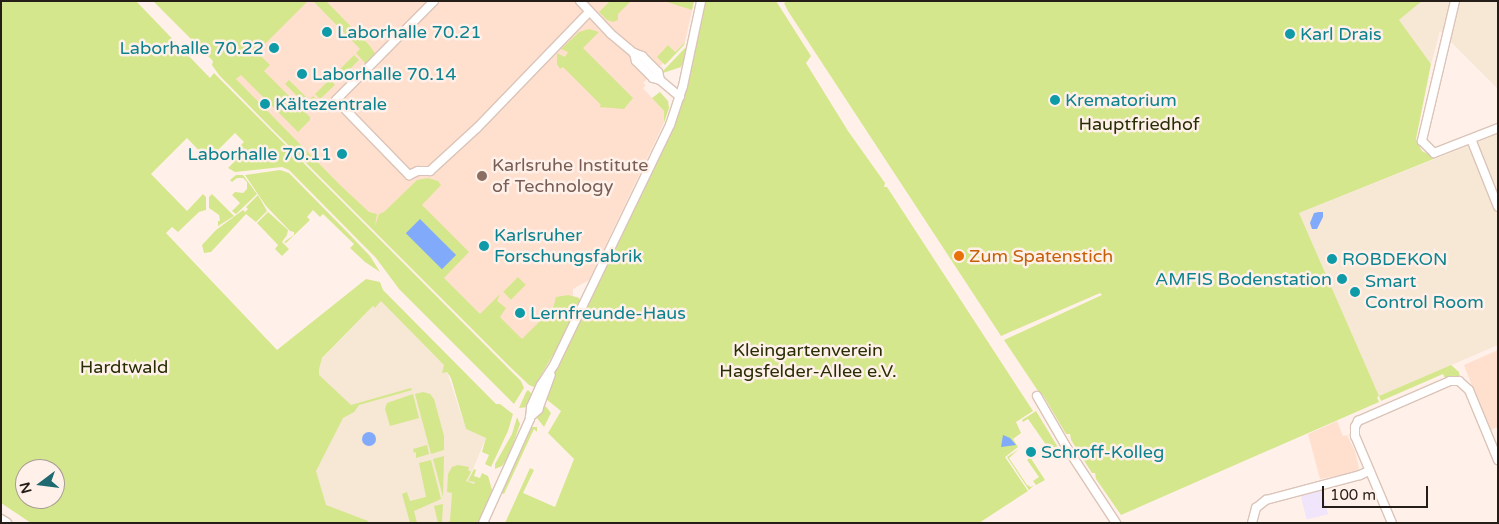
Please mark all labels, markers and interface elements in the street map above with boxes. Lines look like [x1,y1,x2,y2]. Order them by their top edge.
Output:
place label: Laborhalle 70.21 [337,21,481,43]
place label: Karl Drais [1300,23,1382,45]
marker: Laborhalle 70.21 [321,26,333,38]
marker: Karl Drais [1284,28,1296,40]
place label: Laborhalle 70.22 [120,37,264,59]
marker: Laborhalle 70.22 [268,42,280,54]
place label: Laborhalle 70.14 [312,63,456,85]
marker: Laborhalle 70.14 [296,68,308,80]
place label: Krematorium [1065,89,1177,111]
place label: Kältezentrale [275,93,387,115]
marker: Krematorium [1049,94,1061,106]
marker: Kältezentrale [259,98,271,110]
park label: Hauptfriedhof [1078,113,1200,135]
place label: Laborhalle 70.11 [188,143,332,165]
marker: Laborhalle 70.11 [336,148,348,160]
place label: Karlsruhe Institute of Technology [492,155,648,198]
marker: Karlsruhe Institute of Technology [476,170,488,182]
place label: Karlsruher Forschungsfabrik [494,225,642,268]
marker: Karlsruher Forschungsfabrik [478,240,490,252]
place label: Zum Spatenstich [969,245,1113,267]
place label: ROBDEKON [1342,248,1447,270]
marker: Zum Spatenstich [953,250,965,262]
marker: ROBDEKON [1326,253,1338,265]
place label: AMFIS Bodenstation [1155,268,1332,290]
place label: Smart Control Room [1365,271,1484,314]
marker: AMFIS Bodenstation [1336,273,1348,285]
marker: Smart Control Room [1349,286,1361,298]
place label: Lernfreunde-Haus [530,302,686,324]
marker: Lernfreunde-Haus [514,307,526,319]
park label: Kleingartenverein Hagsfelder-Allee e.V. [719,340,897,382]
park label: Hardtwald [80,356,168,378]
place label: Schroff-Kolleg [1041,441,1164,463]
marker: Schroff-Kolleg [1025,446,1037,458]
north arrow [15,459,65,509]
scale bar [1324,476,1430,508]
text: N [16,480,36,495]
text: 100 m [1330,486,1376,504]

